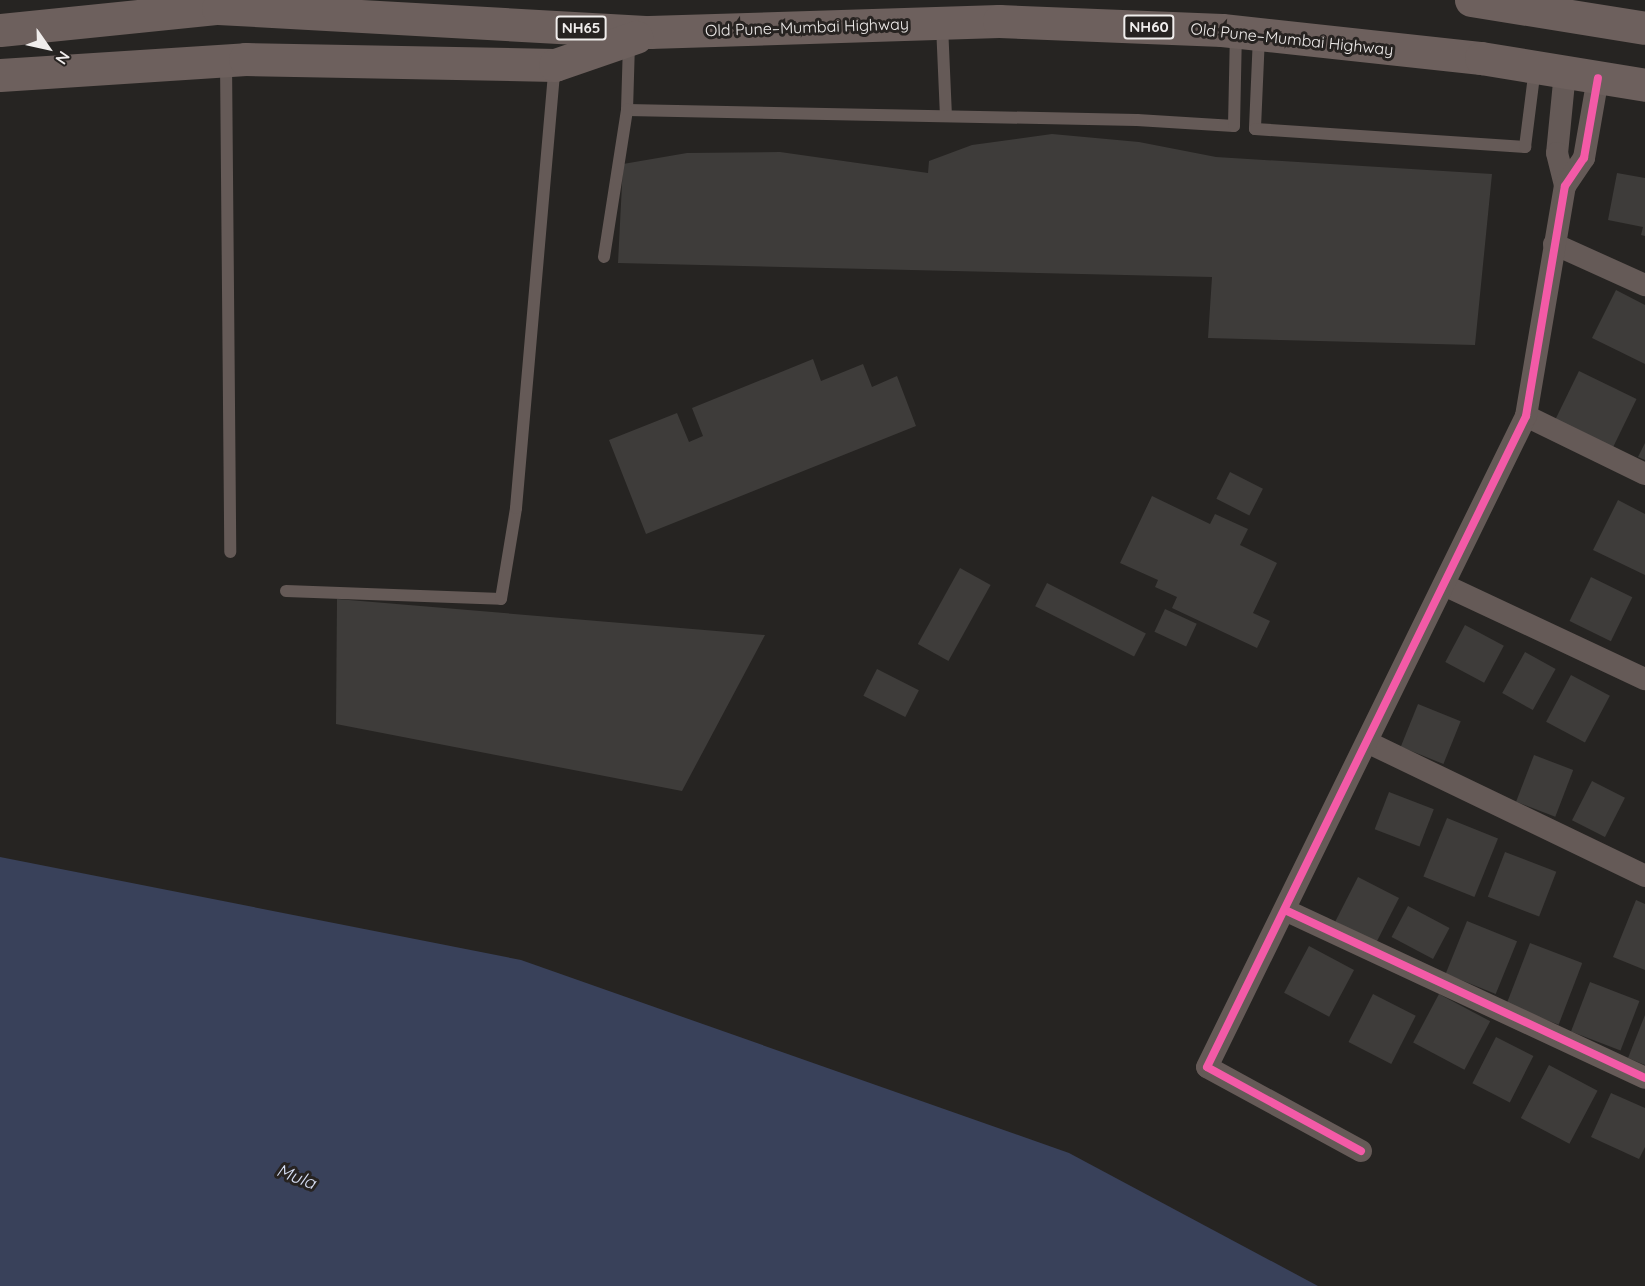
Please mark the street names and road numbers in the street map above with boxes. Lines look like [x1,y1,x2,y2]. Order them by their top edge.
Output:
street label: Old Pune–Mumbai Highway [705,14,909,40]
road number: NH60 [1122,15,1176,39]
road number: NH65 [556,16,606,40]
street label: Old Pune–Mumbai Highway [1190,19,1394,59]

